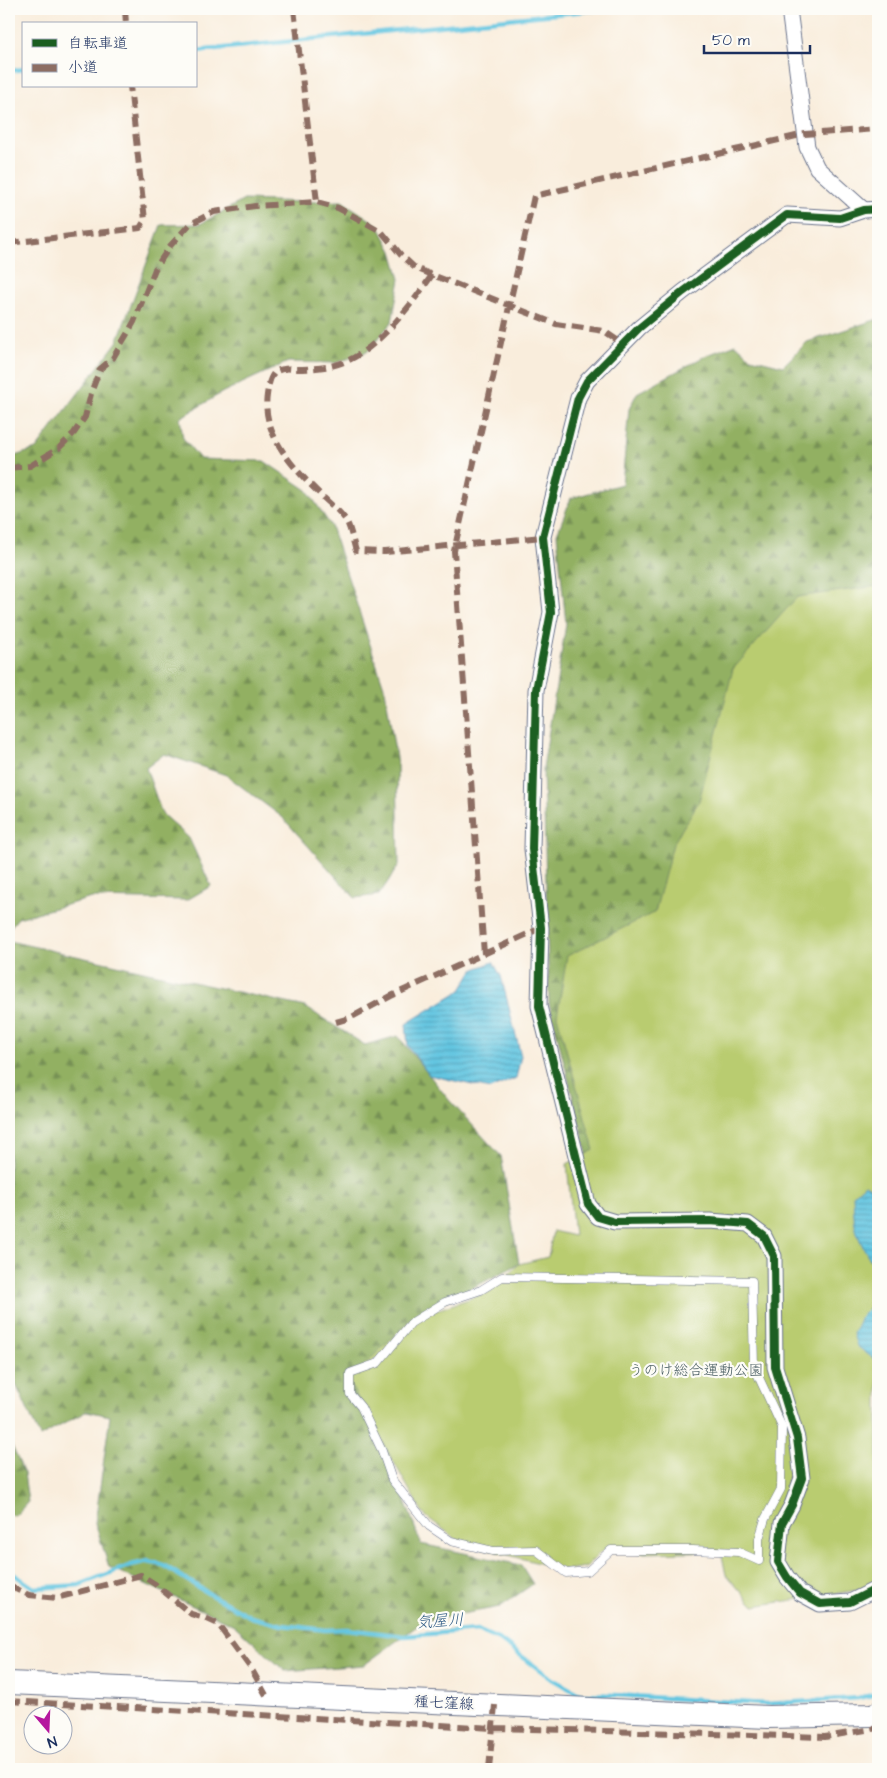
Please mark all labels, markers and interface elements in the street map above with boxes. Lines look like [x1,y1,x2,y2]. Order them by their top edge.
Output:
legend [22,22,198,88]
scale bar [704,22,811,54]
text: 50 m [712,30,750,51]
text: 自転車道 [68,33,128,54]
text: 小道 [68,57,98,78]
park label: うのけ総合運動公園 [628,1360,764,1381]
water label: 気屋川 [415,1608,465,1634]
street label: 種七窪線 [413,1691,475,1715]
north arrow [22,1706,72,1756]
text: N [44,1730,59,1752]

